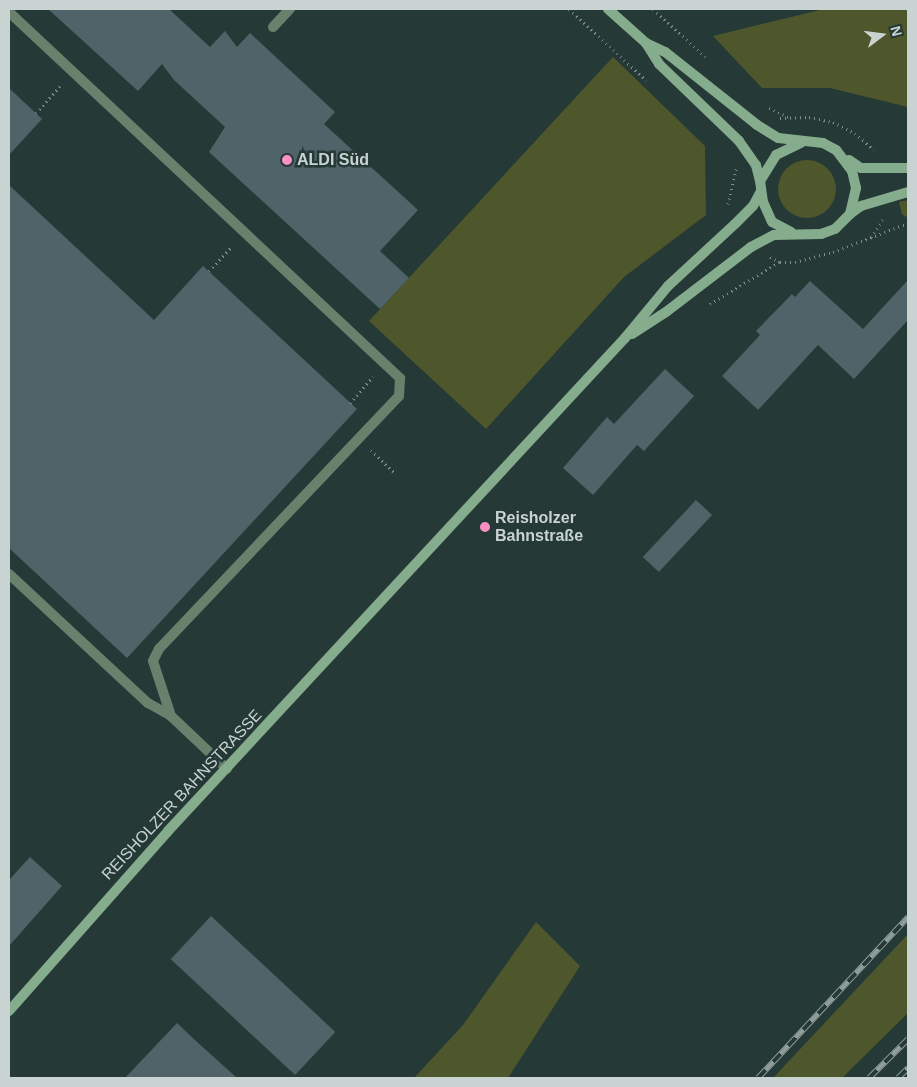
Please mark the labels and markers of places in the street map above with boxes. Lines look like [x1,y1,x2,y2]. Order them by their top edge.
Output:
place label: ALDI Süd [297,150,369,170]
marker: ALDI Süd [281,154,293,166]
place label: Reisholzer Bahnstraße [495,508,583,546]
marker: Reisholzer Bahnstraße [479,521,491,533]

